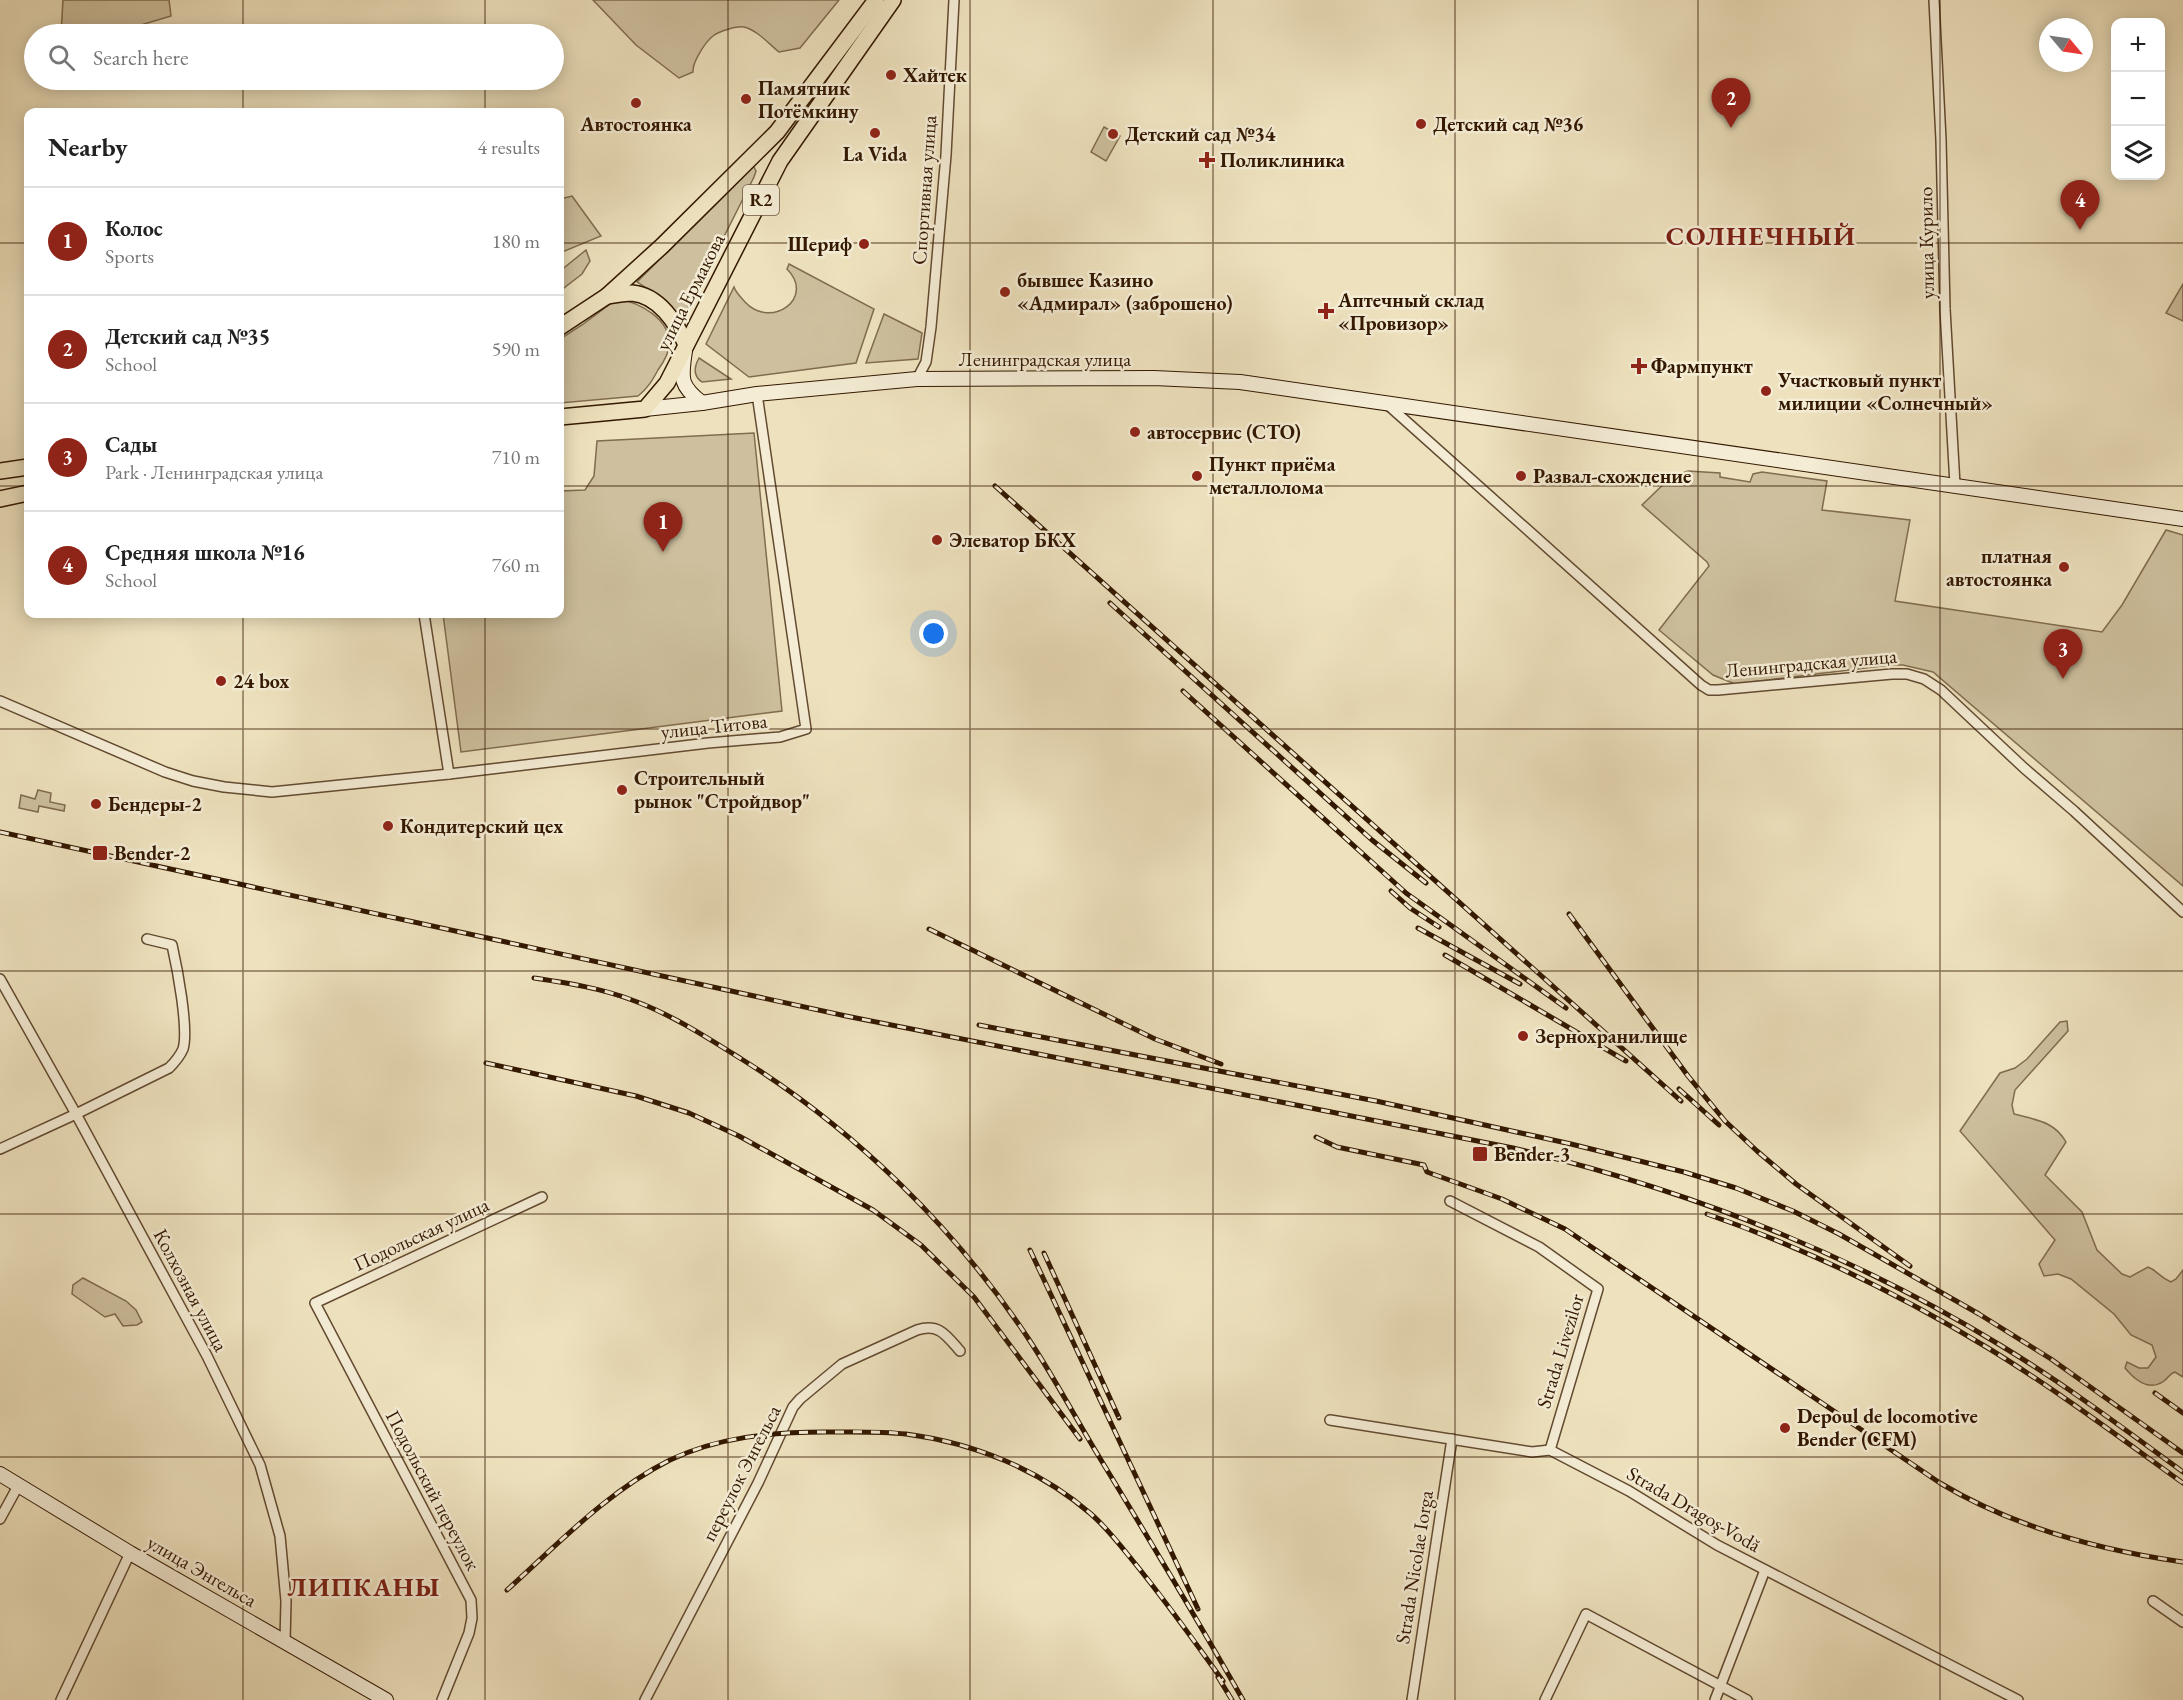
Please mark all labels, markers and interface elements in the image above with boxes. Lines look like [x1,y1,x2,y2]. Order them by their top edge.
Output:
north arrow [2039,18,2093,72]
map controls [2111,18,2165,180]
button: + [2111,18,2165,72]
search box [24,24,564,90]
icon: search [45,41,78,74]
text: Search here [93,43,188,72]
place label: Хайтек [902,62,967,88]
marker: Хайтек [884,68,898,82]
button: − [2111,72,2165,126]
place label: Памятник Потёмкину [758,75,859,124]
pin: 2 [1712,78,1750,128]
marker: Памятник Потёмкину [739,92,753,106]
marker: Автостоянка [629,96,643,110]
place label: Автостоянка [579,111,692,137]
place label: Детский сад №36 [1433,111,1584,137]
street label: Спортивная улица [906,114,942,266]
marker: Детский сад №36 [1414,117,1428,131]
place label: Детский сад №34 [1125,121,1276,147]
marker: La Vida [868,126,882,140]
button: layers [2111,126,2165,180]
marker: Детский сад №34 [1106,127,1120,141]
text: Nearby [48,130,128,164]
text: 4 results [477,134,540,160]
place label: La Vida [843,141,907,167]
place label: Поликлиника [1220,147,1345,173]
marker: Поликлиника [1198,151,1216,169]
pin: 4 [2060,180,2100,230]
road number: R2 [743,185,779,215]
street label: улица Курило [1912,187,1940,299]
text: Колос [105,214,163,243]
district label: СОЛНЕЧНЫЙ [1666,219,1856,253]
text: 1 [62,228,73,254]
text: 180 m [492,228,540,254]
street label: улица Ермакова [649,229,731,355]
place label: Шериф [788,231,852,257]
marker: Шериф [857,237,871,251]
text: Sports [105,243,154,269]
place label: бывшее Казино «Адмирал» (заброшено) [1017,267,1233,316]
marker: бывшее Казино «Адмирал» (заброшено) [998,285,1012,299]
place label: Аптечный склад «Провизор» [1337,287,1485,336]
marker: Аптечный склад «Провизор» [1319,304,1333,318]
text: Детский сад №35 [105,322,270,351]
text: 2 [62,336,73,362]
text: 590 m [492,336,540,362]
street label: Ленинградская улица [959,346,1131,372]
text: School [105,351,157,377]
place label: Фармпункт [1651,353,1753,379]
marker: Фармпункт [1632,359,1646,373]
place label: Участковый пункт милиции «Солнечный» [1777,367,1993,416]
marker: Участковый пункт милиции «Солнечный» [1759,384,1773,398]
place label: автосервис (СТО) [1147,419,1301,445]
marker: автосервис (СТО) [1128,425,1142,439]
text: Сады [105,430,157,459]
text: 3 [62,444,73,470]
text: 710 m [492,444,540,470]
place label: Пункт приёма металлолома [1209,451,1336,500]
text: Park · Ленинградская улица [105,459,323,485]
place label: Развал-схождение [1533,463,1691,489]
marker: Пункт приёма металлолома [1190,469,1204,483]
marker: Развал-схождение [1514,469,1528,483]
pin: 1 [644,502,682,552]
place label: Элеватор БКХ [949,527,1076,553]
marker: Элеватор БКХ [930,533,944,547]
text: Средняя школа №16 [105,538,305,567]
place label: платная автостоянка [1946,543,2052,592]
text: 4 [62,552,73,578]
text: 760 m [492,552,540,578]
marker: платная автостоянка [2057,560,2071,574]
text: School [105,567,157,593]
your location [919,619,948,648]
pin: 3 [2044,630,2082,679]
street label: Ленинградская улица [1724,643,1898,683]
place label: 24 box [233,668,289,694]
marker: 24 box [214,674,228,688]
street label: улица Титова [659,707,769,745]
place label: Строительный рынок "Стройдвор" [634,765,810,814]
marker: Строительный рынок "Стройдвор" [615,783,629,797]
place label: Бендеры-2 [108,791,202,817]
marker: Бендеры-2 [89,797,103,811]
place label: Кондитерский цех [400,813,563,839]
marker: Кондитерский цех [381,819,395,833]
place label: Bender-2 [114,840,191,866]
marker: Bender-2 [91,844,109,862]
place label: Зернохранилище [1535,1023,1687,1049]
marker: Зернохранилище [1516,1029,1530,1043]
place label: Bender-3 [1494,1141,1570,1167]
marker: Bender-3 [1471,1145,1489,1163]
street label: Подольская улица [349,1191,493,1277]
street label: Колхозная улица [148,1224,234,1356]
street label: Strada Livezilor [1530,1290,1590,1412]
street label: переулок Энгельса [696,1401,786,1545]
place label: Depoul de locomotive Bender (CFM) [1797,1403,1978,1452]
street label: Подольский переулок [380,1405,486,1575]
marker: Depoul de locomotive Bender (CFM) [1778,1421,1792,1435]
street label: Strada Dragoş-Vodă [1622,1460,1766,1558]
street label: Strada Nicolae Iorga [1389,1488,1439,1646]
street label: улица Энгельса [142,1529,262,1613]
district label: ЛИПКАНЫ [287,1570,441,1604]

